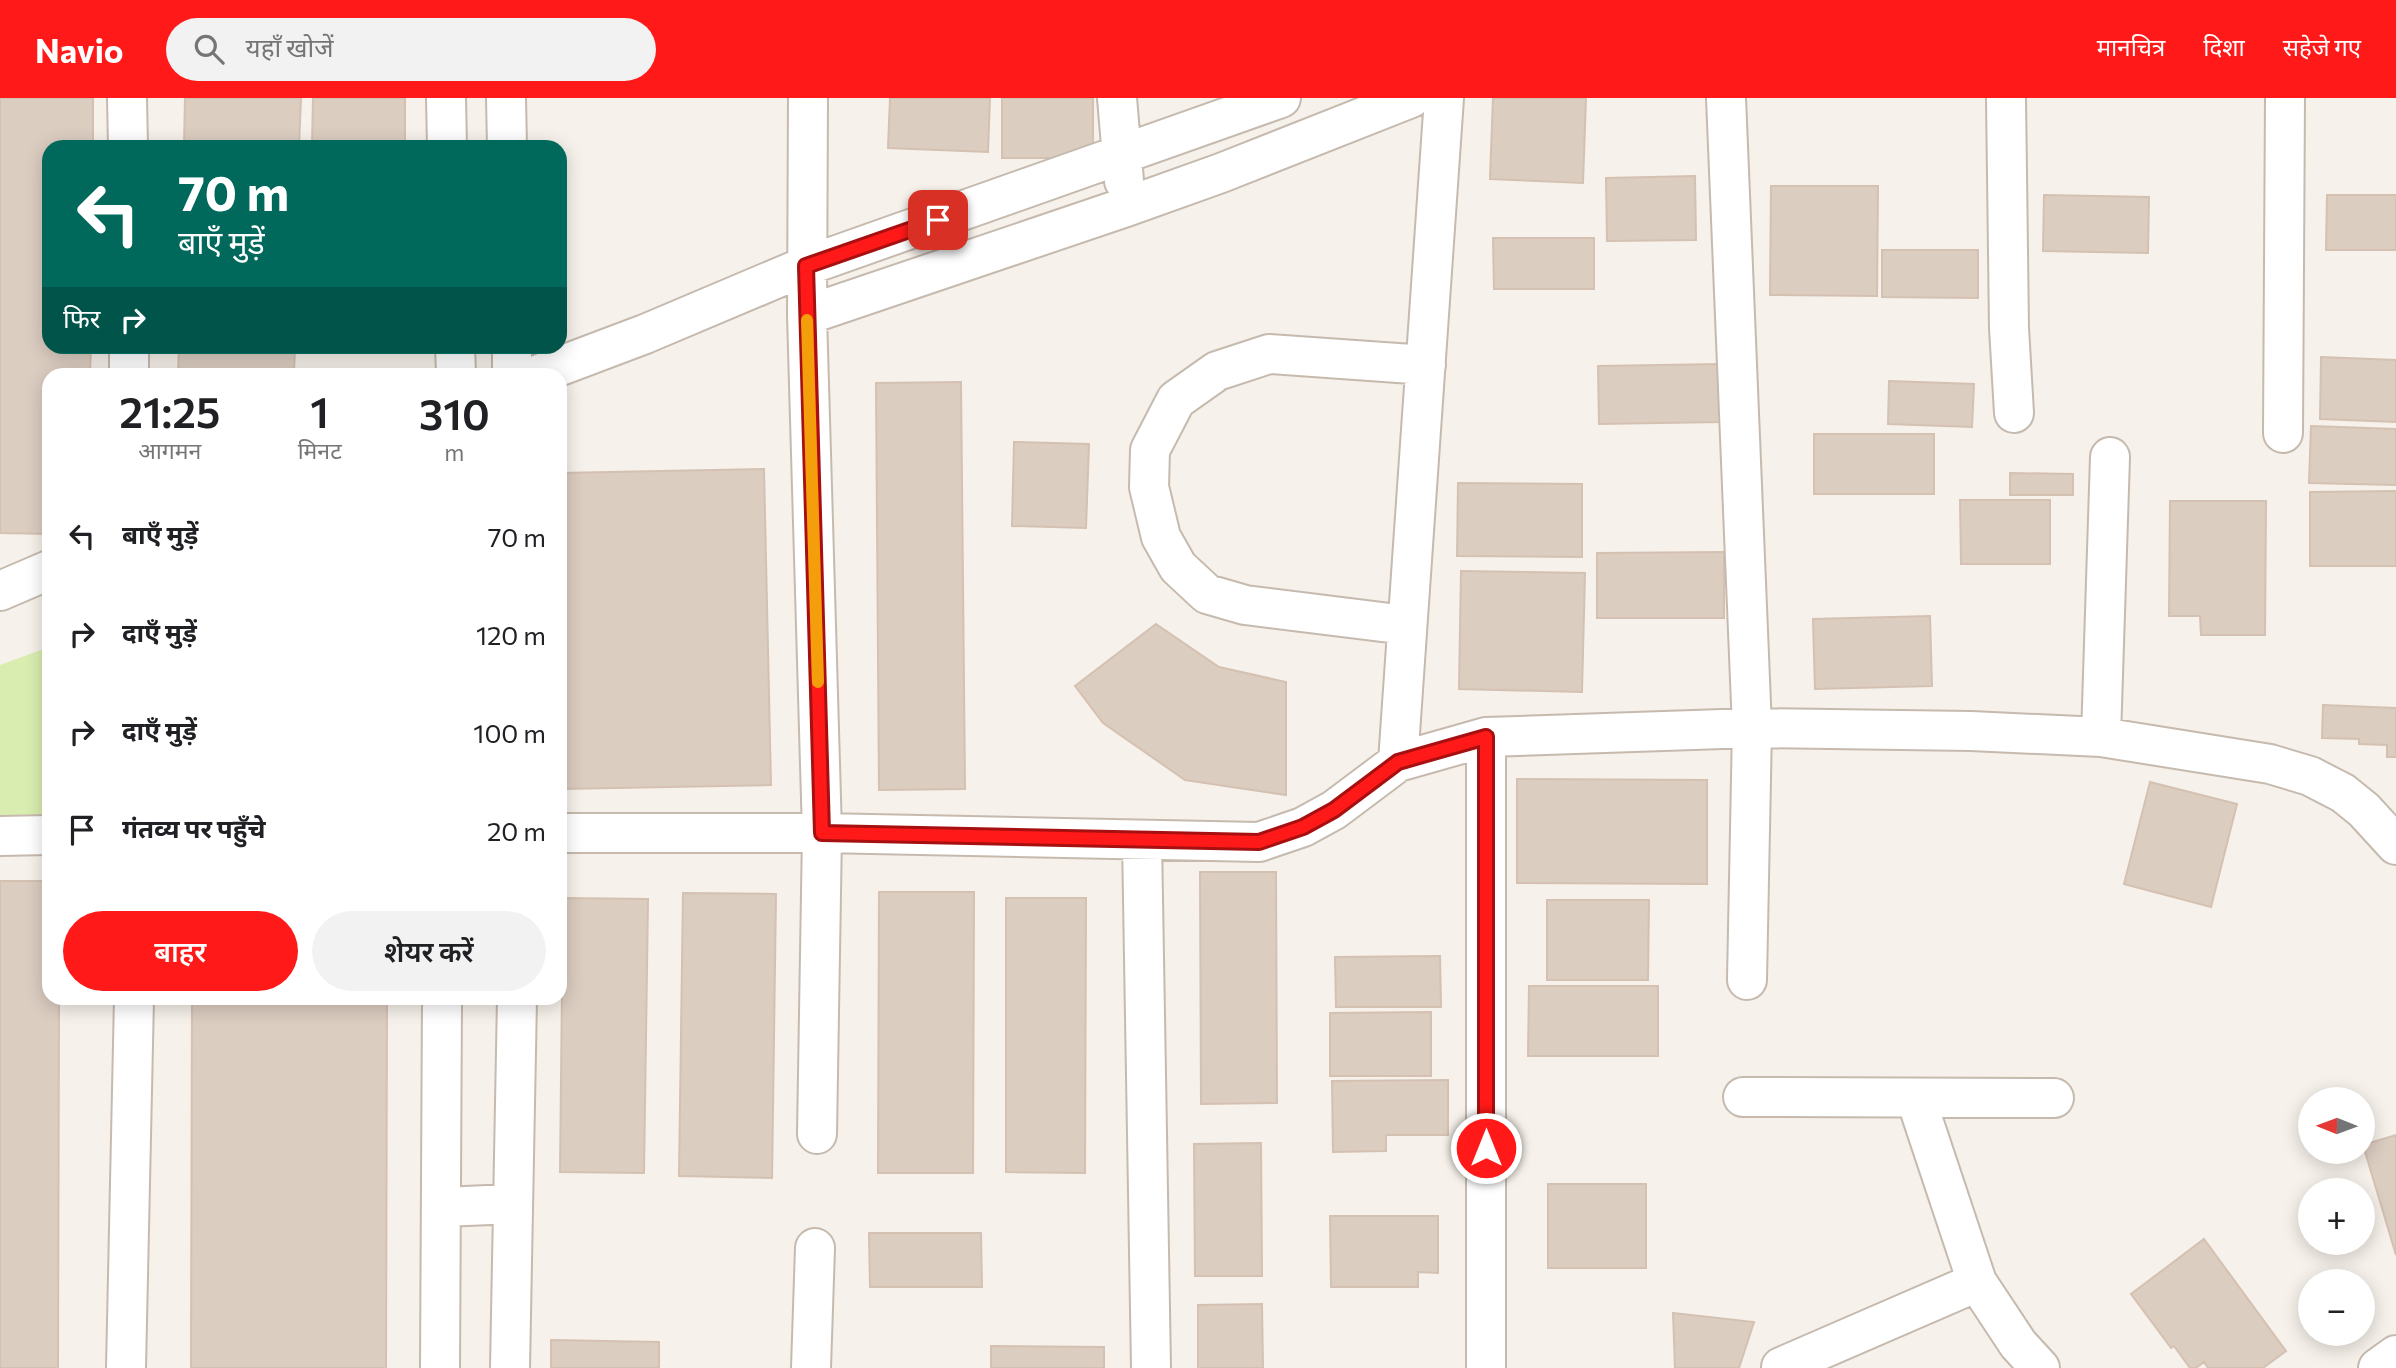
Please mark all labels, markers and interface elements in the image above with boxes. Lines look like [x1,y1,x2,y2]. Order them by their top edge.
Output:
search box [166,18,656,81]
text: Navio [35,29,124,70]
icon: search [190,30,228,68]
text: यहाँ खोजें [246,31,333,62]
text: मानचित्र [2097,32,2165,61]
text: दिशा [2203,32,2245,61]
text: सहेजे गए [2283,32,2361,61]
text: 70 m [178,161,289,221]
icon: left [63,168,154,259]
pin [908,190,968,250]
icon: arrive [919,201,957,239]
text: बाएँ मुड़ें [178,221,265,261]
icon: right [114,301,152,339]
text: फिर [63,302,100,333]
text: 21:25 [119,385,220,437]
text: 1 [310,385,329,437]
text: 310 [419,387,490,439]
text: आगमन [138,436,201,464]
text: मिनट [298,436,342,464]
text: m [444,438,464,466]
icon: left [63,517,101,555]
text: बाएँ मुड़ें [122,518,198,549]
text: 70 m [488,521,546,552]
icon: right [63,615,101,653]
text: दाएँ मुड़ें [122,616,197,647]
text: 120 m [476,619,546,650]
icon: right [63,713,101,751]
text: दाएँ मुड़ें [122,714,197,745]
text: 100 m [473,717,546,748]
icon: arrive [63,811,101,849]
text: गंतव्य पर पहुँचे [122,812,266,843]
text: 20 m [487,815,546,846]
button: बाहर [63,911,298,991]
button: शेयर करें [312,911,546,991]
north arrow [2298,1087,2375,1164]
map controls [2298,1087,2375,1346]
position arrow [1449,1111,1523,1185]
button: + [2298,1178,2375,1255]
button: − [2298,1269,2375,1346]

